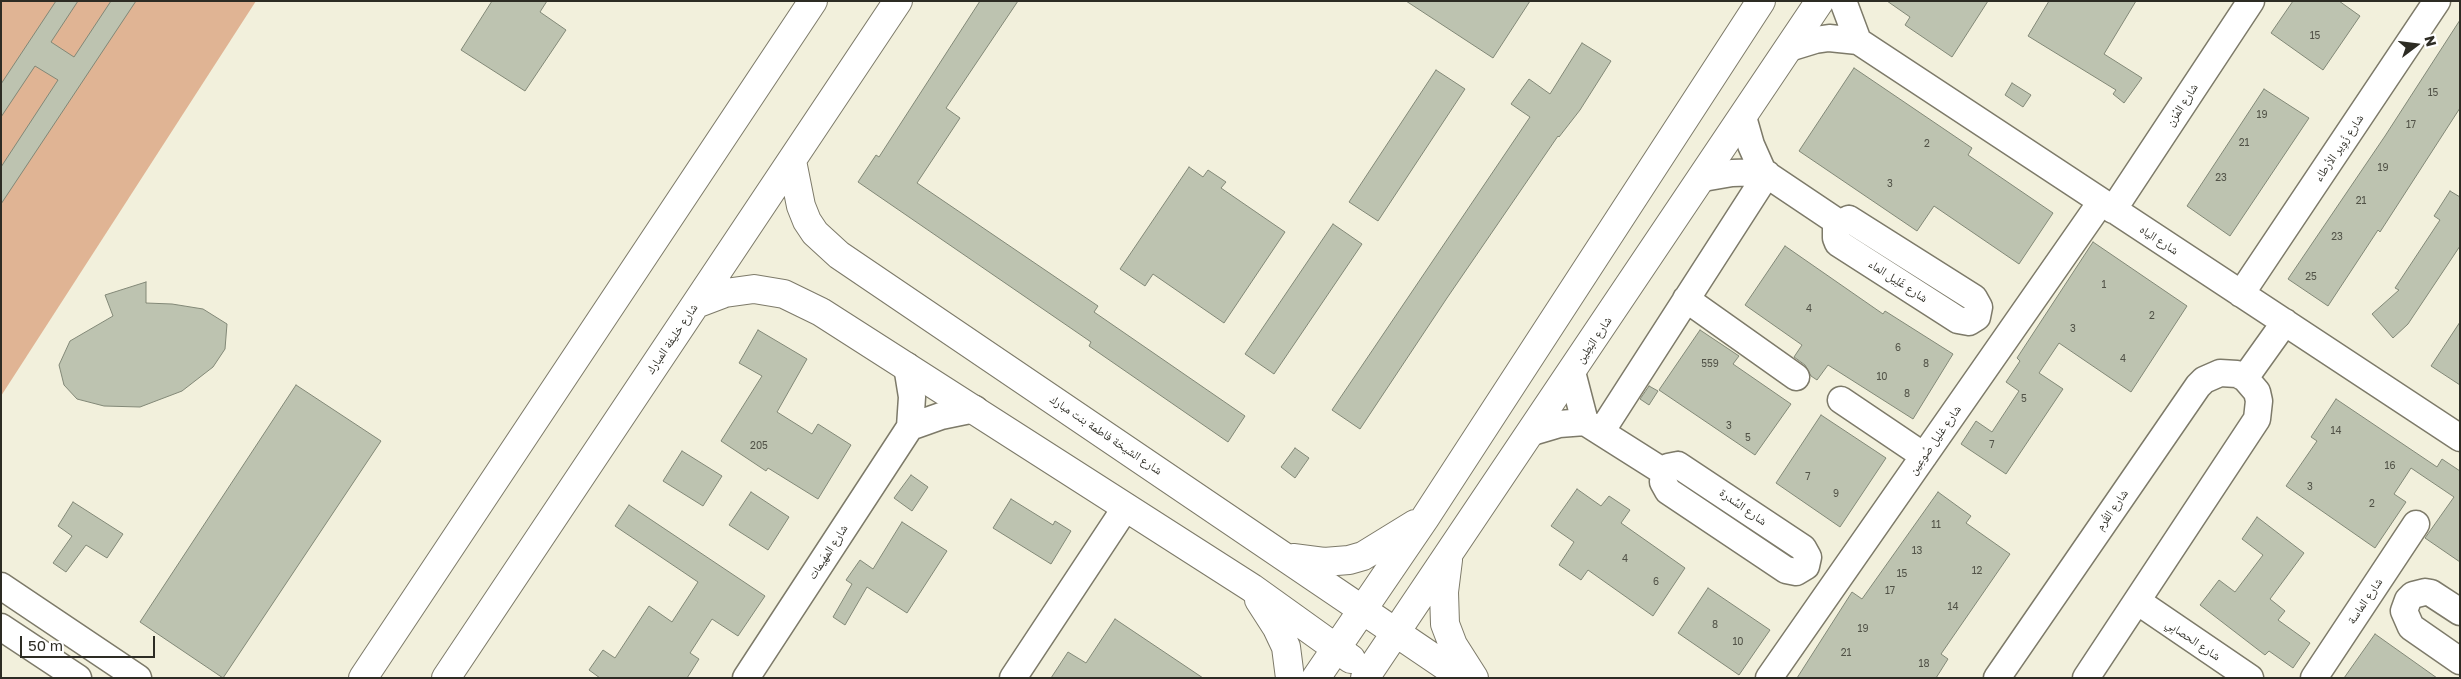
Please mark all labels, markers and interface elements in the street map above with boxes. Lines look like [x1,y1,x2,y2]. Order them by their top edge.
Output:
north arrow [2391,20,2441,70]
house number: 15 [2310,30,2320,42]
text: N [2421,34,2441,48]
street label: شارع المُزن [2163,81,2201,129]
house number: 15 [2428,87,2438,99]
house number: 19 [2257,109,2267,121]
street label: شارع زُوِير الأرطاء [2311,112,2367,184]
house number: 17 [2406,119,2416,131]
house number: 21 [2239,137,2249,149]
house number: 2 [1924,138,1930,150]
house number: 19 [2378,162,2388,174]
house number: 23 [2215,172,2227,184]
house number: 3 [1887,178,1893,190]
house number: 21 [2356,195,2366,207]
street label: شارع الياه [2137,222,2181,258]
house number: 23 [2331,231,2343,243]
street label: شارع غَلِيل الماء [1866,256,1930,306]
house number: 25 [2305,271,2317,283]
house number: 1 [2102,279,2106,291]
street label: شارع خليفة المبارك [643,301,701,377]
house number: 4 [1806,303,1812,315]
house number: 2 [2149,310,2155,322]
street label: شارع البَطِين [1573,314,1615,366]
house number: 3 [2070,323,2076,335]
house number: 6 [1895,342,1901,354]
house number: 4 [2120,353,2126,365]
house number: 559 [1701,358,1719,370]
house number: 8 [1923,358,1929,370]
house number: 10 [1876,371,1888,383]
house number: 8 [1904,388,1910,400]
street label: شارع الشيخة فاطمة بنت مبارك [1047,392,1165,478]
house number: 5 [2021,393,2027,405]
street label: شارع غليل صُوعِين [1906,402,1964,478]
house number: 3 [1726,420,1732,432]
house number: 14 [2331,425,2341,437]
house number: 5 [1745,432,1751,444]
house number: 7 [1989,439,1995,451]
house number: 205 [750,440,768,452]
house number: 16 [2385,460,2395,472]
house number: 7 [1805,471,1811,483]
house number: 3 [2307,481,2313,493]
street label: شارع السِّدرة [1717,486,1769,528]
street label: شارع القُرم [2093,487,2131,533]
house number: 9 [1833,488,1839,500]
house number: 2 [2369,498,2375,510]
house number: 11 [1931,519,1941,531]
street label: شارع المهَيمات [805,522,851,582]
house number: 13 [1912,545,1922,557]
house number: 4 [1622,553,1628,565]
house number: 12 [1972,565,1982,577]
house number: 15 [1897,568,1907,580]
street label: شارع الماسة [2344,575,2386,627]
house number: 6 [1653,576,1659,588]
house number: 17 [1885,585,1895,597]
house number: 14 [1948,601,1958,613]
street label: شارع الحصابِي [2163,616,2223,664]
house number: 8 [1712,619,1718,631]
house number: 19 [1858,623,1868,635]
scale bar [22,626,158,658]
text: 50 m [28,636,63,654]
house number: 10 [1732,636,1744,648]
house number: 21 [1841,647,1851,659]
house number: 18 [1919,658,1929,670]

